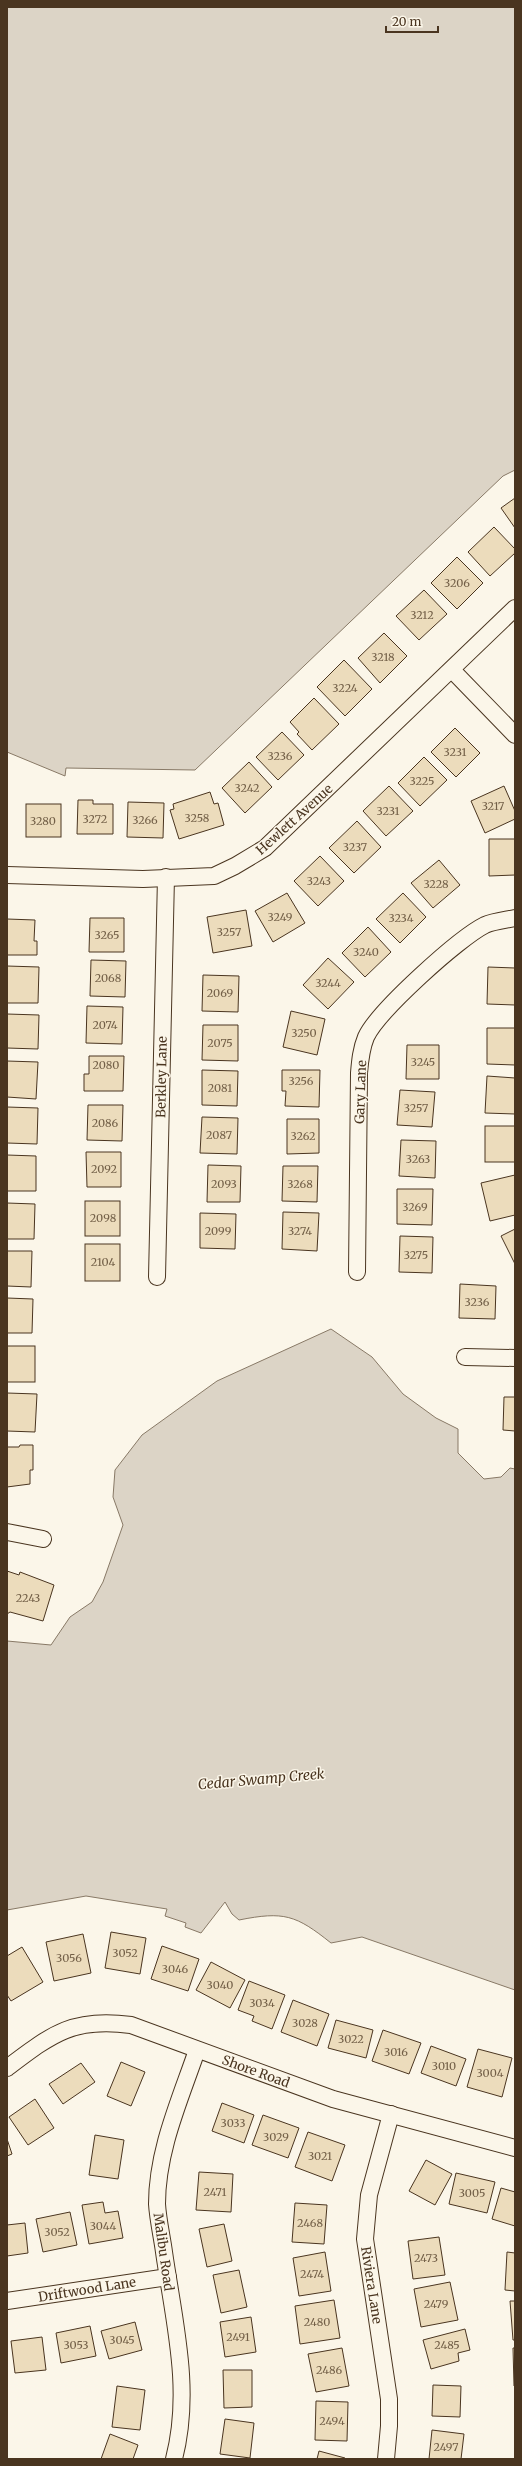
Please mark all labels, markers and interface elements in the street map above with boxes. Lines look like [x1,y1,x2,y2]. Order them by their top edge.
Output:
scale bar [386,8,438,34]
text: 20 m [392,14,421,29]
house number: 3206 [444,576,470,590]
house number: 3212 [410,608,434,622]
house number: 3218 [371,650,395,664]
house number: 3224 [332,681,358,695]
house number: 3231 [444,745,466,759]
house number: 3236 [268,749,293,763]
house number: 3225 [410,774,434,788]
street label: Hewlett Avenue [252,780,336,858]
house number: 3242 [235,781,259,795]
house number: 3217 [482,799,504,813]
house number: 3231 [377,804,399,818]
house number: 3258 [185,811,210,825]
house number: 3272 [83,812,107,826]
house number: 3266 [132,813,158,827]
house number: 3280 [30,814,56,828]
house number: 3237 [343,840,367,854]
house number: 3243 [307,874,331,888]
house number: 3228 [423,877,449,891]
house number: 3249 [268,910,293,924]
house number: 3234 [388,911,414,925]
house number: 3257 [217,925,241,939]
house number: 3265 [95,928,119,942]
house number: 3240 [353,945,379,959]
house number: 2068 [95,971,122,985]
house number: 3244 [315,976,341,990]
house number: 2069 [207,986,234,1000]
house number: 2074 [92,1018,118,1032]
house number: 3250 [291,1026,317,1040]
street label: Berkley Lane [152,1036,171,1118]
house number: 2075 [207,1036,233,1050]
house number: 3245 [411,1055,435,1069]
house number: 2080 [93,1058,119,1072]
street label: Gary Lane [351,1060,370,1124]
house number: 3256 [289,1074,314,1088]
house number: 2081 [208,1081,232,1095]
house number: 3257 [404,1101,428,1115]
house number: 2086 [92,1116,119,1130]
house number: 2087 [206,1128,232,1142]
house number: 3262 [291,1129,315,1143]
house number: 3263 [406,1152,430,1166]
house number: 2092 [91,1162,117,1176]
house number: 2093 [211,1177,237,1191]
house number: 3268 [287,1177,313,1191]
house number: 3269 [402,1200,428,1214]
house number: 2098 [90,1211,117,1225]
house number: 2099 [205,1224,232,1238]
house number: 3274 [288,1224,312,1238]
house number: 3275 [404,1248,428,1262]
house number: 2104 [91,1255,115,1269]
house number: 3236 [465,1295,490,1309]
house number: 2243 [16,1591,40,1605]
water label: Cedar Swamp Creek [197,1764,325,1793]
house number: 3052 [112,1946,138,1960]
house number: 3056 [56,1951,82,1965]
house number: 3046 [162,1962,189,1976]
house number: 3040 [207,1978,233,1992]
house number: 3034 [249,1996,275,2010]
house number: 3028 [292,2016,318,2030]
house number: 3022 [338,2032,364,2046]
house number: 3016 [384,2045,408,2059]
street label: Shore Road [220,2051,292,2092]
house number: 3010 [432,2059,456,2073]
house number: 3004 [476,2066,504,2080]
house number: 3033 [221,2116,245,2130]
house number: 3029 [263,2130,289,2144]
house number: 3021 [308,2149,332,2163]
house number: 2471 [204,2185,226,2199]
house number: 3005 [459,2186,485,2200]
street label: Malibu Road [150,2212,177,2292]
house number: 2468 [297,2216,323,2230]
house number: 3044 [90,2219,117,2233]
house number: 3052 [44,2225,70,2239]
street label: Riviera Lane [357,2245,386,2325]
house number: 2473 [414,2251,438,2265]
house number: 2474 [300,2267,324,2281]
street label: Driftwood Lane [37,2273,137,2306]
house number: 2479 [424,2297,449,2311]
house number: 2480 [304,2315,330,2329]
house number: 2491 [226,2330,250,2344]
house number: 3045 [109,2333,135,2347]
house number: 3053 [63,2338,89,2352]
house number: 2485 [434,2338,460,2352]
house number: 2486 [316,2363,342,2377]
house number: 2494 [319,2414,345,2428]
house number: 2497 [433,2440,459,2454]

